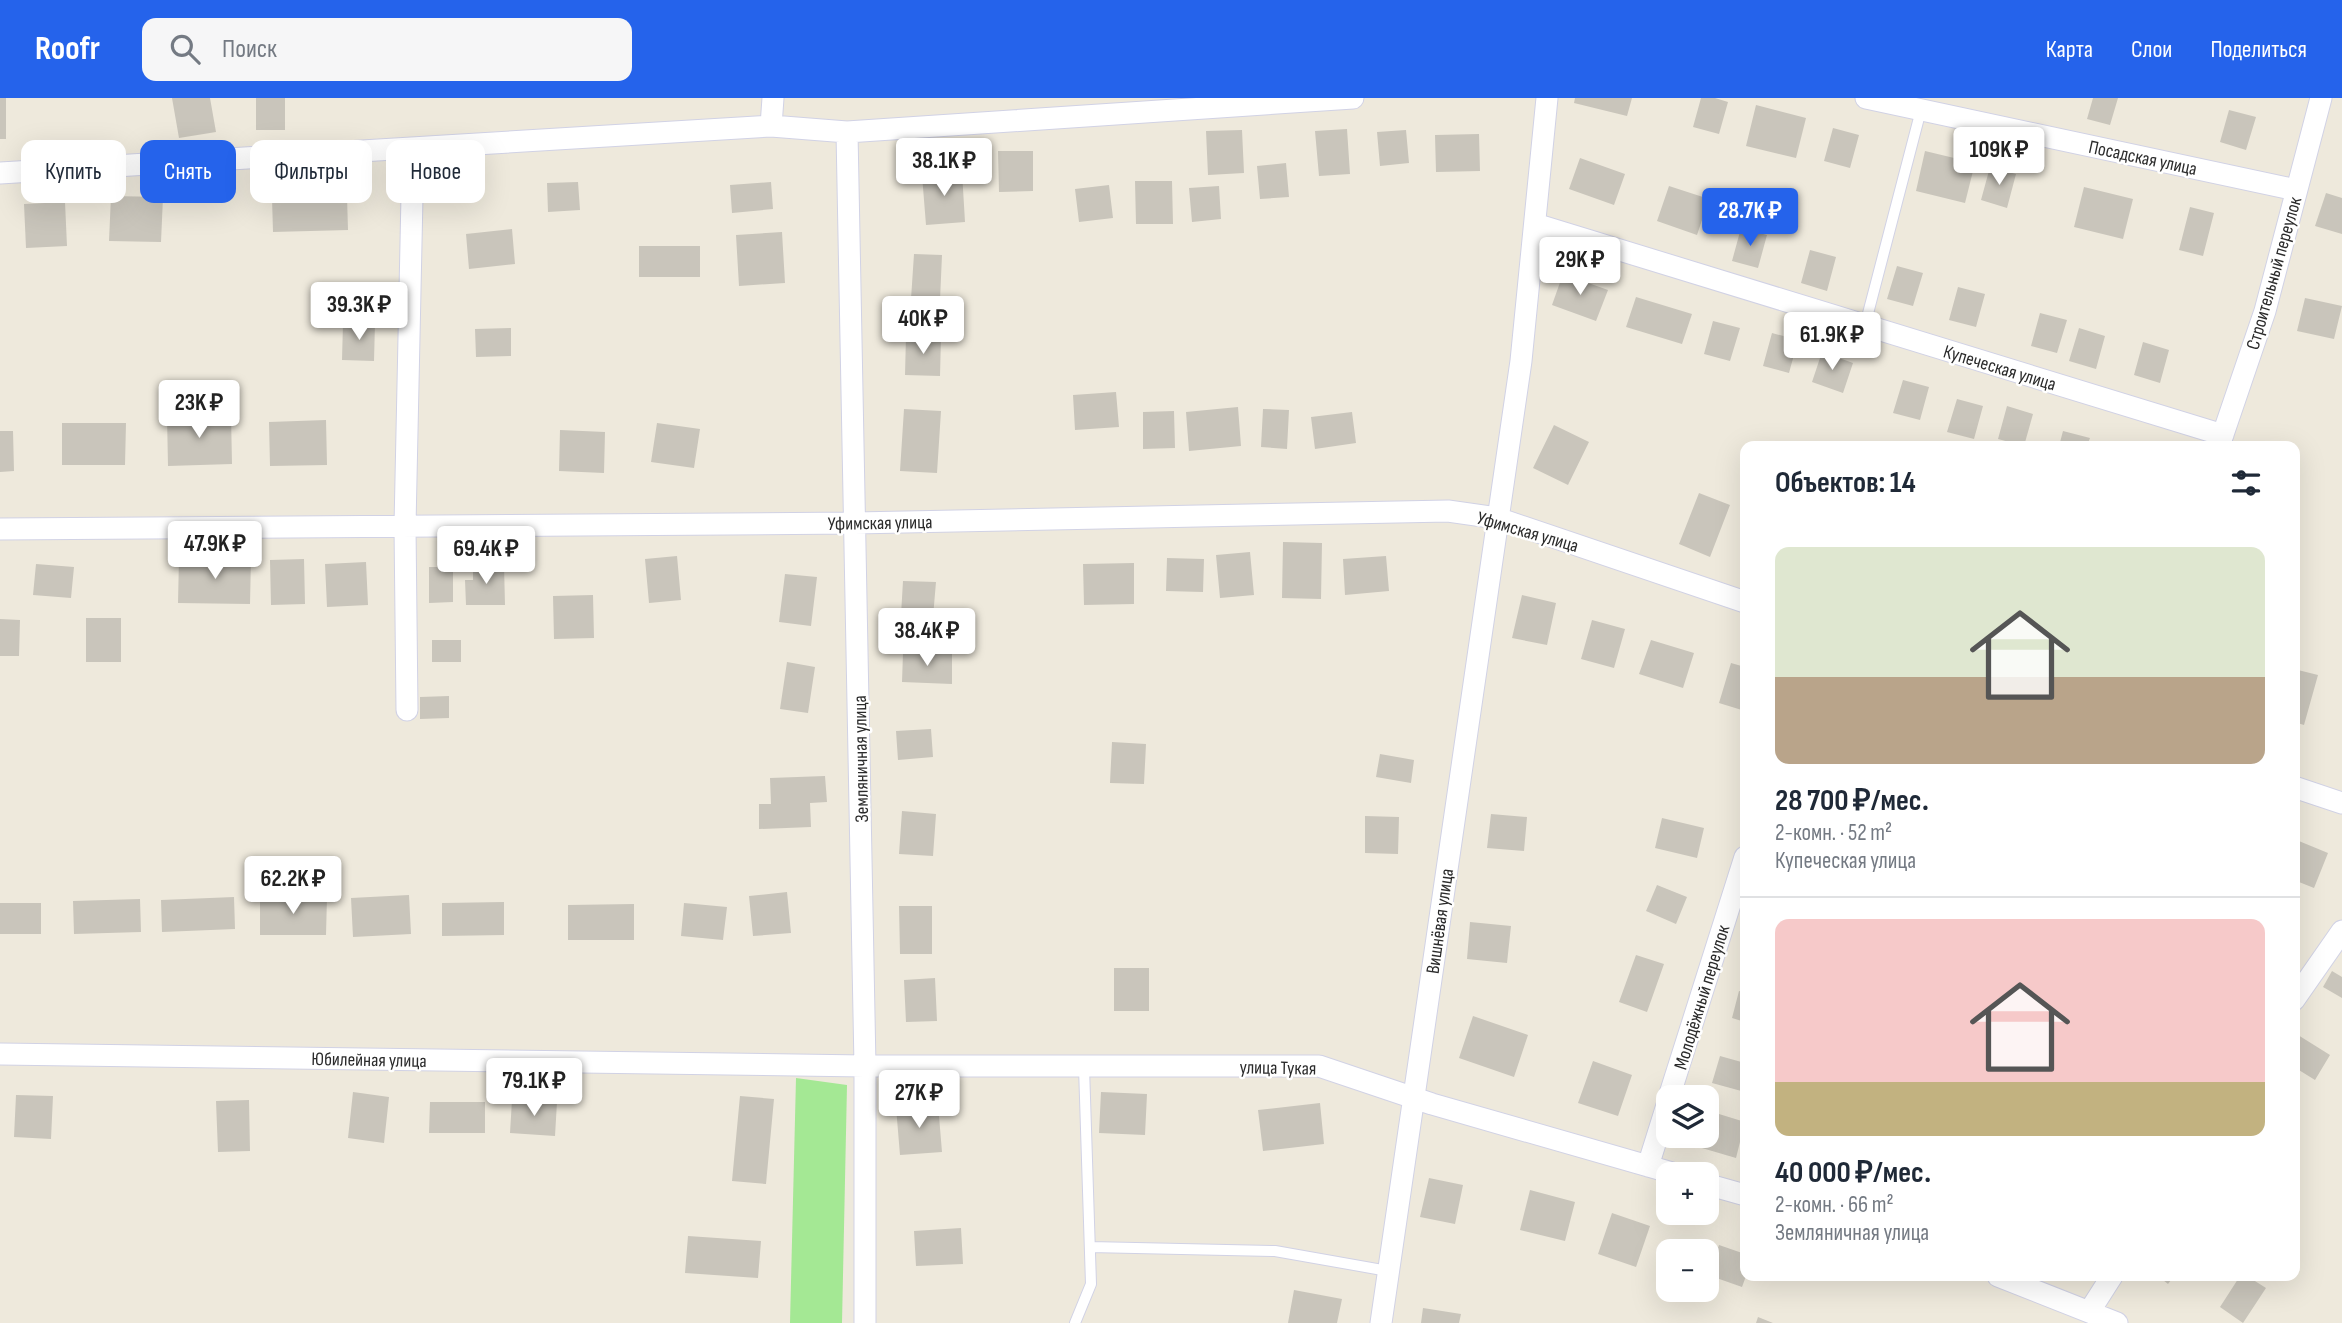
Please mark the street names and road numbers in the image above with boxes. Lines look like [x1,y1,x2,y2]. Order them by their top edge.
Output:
street label: Посадская улица [2086,136,2199,181]
street label: Строительный переулок [2242,194,2307,353]
street label: Купеческая улица [1941,340,2059,396]
street label: Уфимская улица [1474,507,1581,558]
street label: Уфимская улица [827,511,933,536]
street label: Земляничная улица [849,695,874,823]
street label: Вишнёвая улица [1422,867,1459,975]
street label: Молодёжный переулок [1670,922,1736,1073]
street label: Юбилейная улица [311,1048,427,1073]
street label: улица Тукая [1239,1056,1316,1081]

